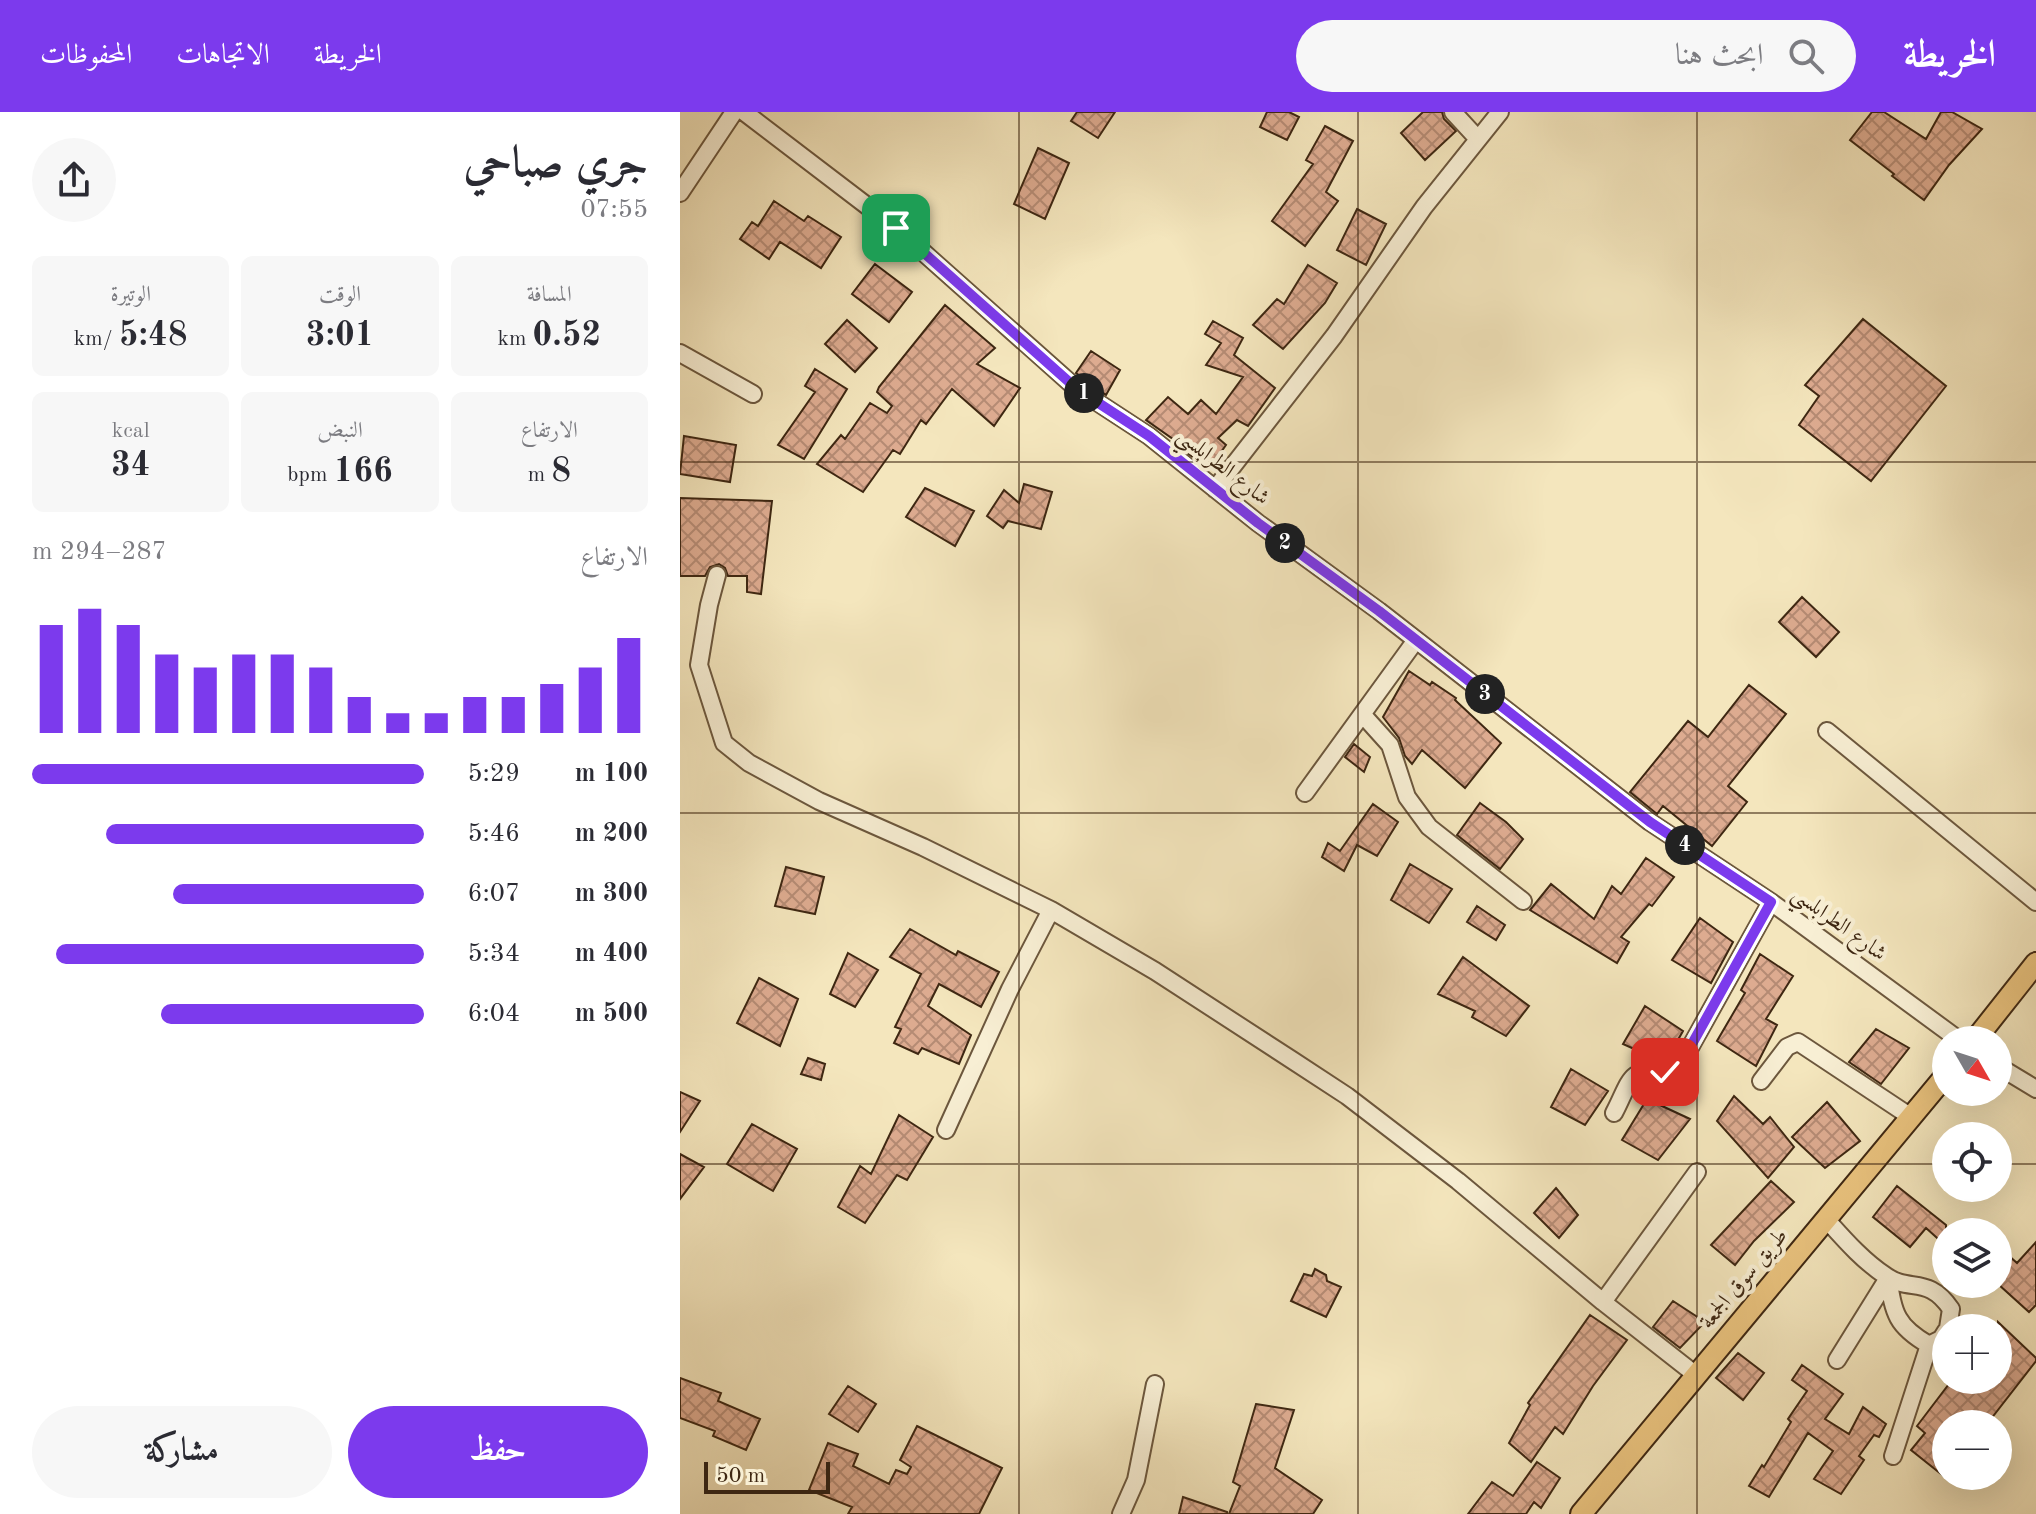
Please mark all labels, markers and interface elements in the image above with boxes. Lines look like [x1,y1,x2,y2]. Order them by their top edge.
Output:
search box [1296,20,1856,92]
icon: search [1784,34,1828,78]
text: الخريطة [1904,37,1996,75]
text: ابحث هنا [1675,41,1764,71]
text: المحفوظات [40,42,132,70]
text: الاتجاهات [176,42,270,70]
text: الخريطة [314,42,382,70]
button: share [32,138,116,222]
text: جري صباحي [464,142,648,186]
pin [862,194,930,262]
text: 07:55 [580,197,648,223]
icon: arrive [874,206,918,250]
text: الوتيرة [110,284,151,306]
text: الوقت [319,284,361,306]
text: المسافة [527,284,572,306]
text: 5:48 [119,319,188,353]
text: 3:01 [306,319,374,353]
text: 0.52 [533,319,601,353]
text: /km [74,328,119,350]
text: km [497,328,533,350]
pin: 1 [1064,373,1104,413]
text: 1 [1078,382,1090,404]
text: kcal [112,420,150,442]
text: النبض [317,420,363,442]
text: الارتفاع [521,420,578,442]
street label: شارع الطرابلسي [1168,424,1273,516]
text: 34 [111,449,150,483]
text: 166 [334,455,393,489]
text: 8 [551,455,571,489]
text: bpm [287,464,334,486]
text: m [528,464,551,486]
pin: 2 [1265,523,1305,563]
text: 2 [1279,532,1291,554]
text: 287–294 m [32,539,167,565]
text: الارتفاع [581,545,648,571]
pin: 3 [1465,674,1505,714]
text: 3 [1479,683,1491,705]
text: 5:29 [467,761,520,787]
text: 100 m [575,761,648,787]
text: 5:46 [467,821,520,847]
text: 200 m [575,821,648,847]
pin: 4 [1665,825,1705,865]
text: 4 [1679,834,1691,856]
text: 6:07 [467,881,520,907]
text: 300 m [575,881,648,907]
street label: شارع الطرابلسي [1783,883,1890,972]
text: 5:34 [467,941,520,967]
text: 400 m [575,941,648,967]
text: 6:04 [467,1001,520,1027]
text: 500 m [575,1001,648,1027]
north arrow [1932,1026,2012,1106]
map controls [1932,1026,2012,1490]
pin [1631,1038,1699,1106]
icon: check [1643,1050,1687,1094]
button: locate [1932,1122,2012,1202]
button: layers [1932,1218,2012,1298]
street label: طريق سوق الجمعة [1696,1225,1794,1335]
button: + [1932,1314,2012,1394]
button: مشاركة [32,1406,332,1498]
button: حفظ [348,1406,648,1498]
button: − [1932,1410,2012,1490]
scale bar [704,1458,830,1494]
text: 50 m [716,1465,765,1487]

